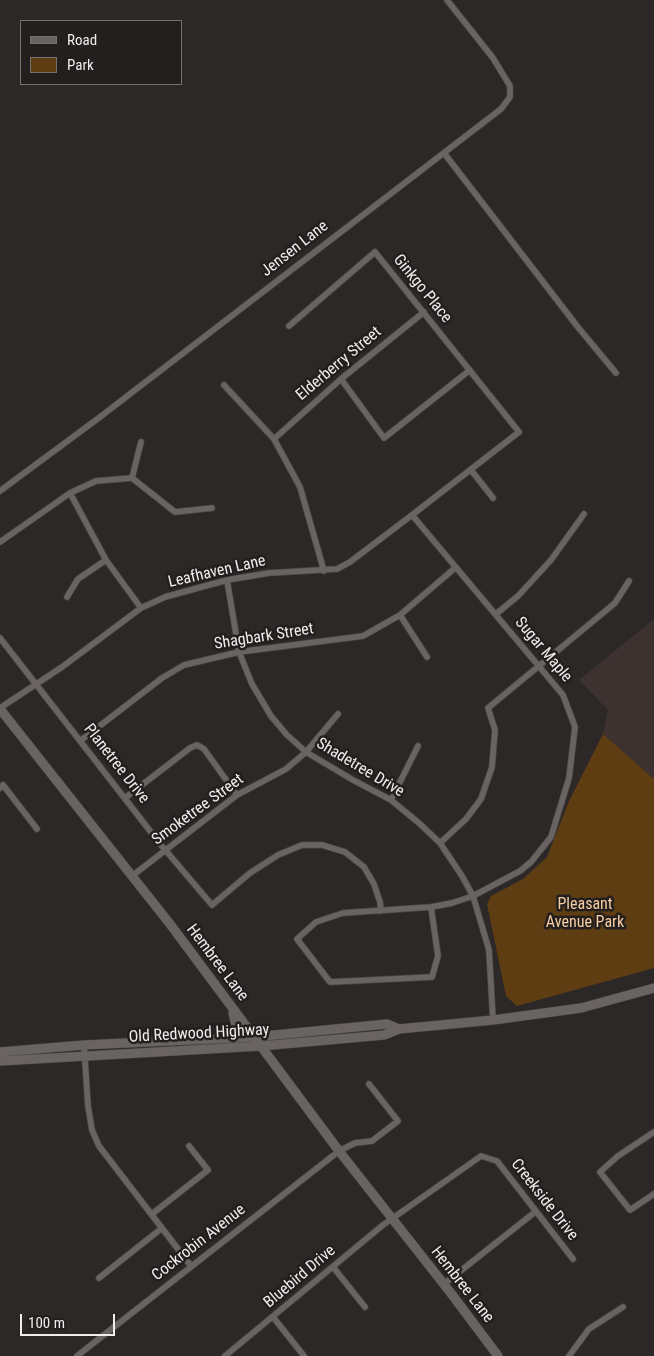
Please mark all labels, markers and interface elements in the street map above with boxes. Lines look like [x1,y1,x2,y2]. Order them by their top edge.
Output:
legend [20,20,182,85]
text: Road [67,31,97,49]
text: Park [67,56,94,74]
street label: Jensen Lane [258,217,332,281]
street label: Ginkgo Place [389,251,455,327]
street label: Elderberry Street [293,323,385,405]
street label: Leafhaven Lane [166,551,268,593]
street label: Sugar Maple [510,614,576,686]
street label: Shagbark Street [213,620,315,654]
street label: Planetree Drive [79,720,153,808]
street label: Shadetree Drive [313,734,407,802]
street label: Smoketree Street [148,770,248,850]
park label: Pleasant Avenue Park [546,895,624,933]
street label: Hembree Lane [182,921,252,1005]
street label: Old Redwood Highway [128,1021,270,1047]
street label: Creekside Drive [506,1155,582,1245]
street label: Cockrobin Avenue [148,1200,250,1286]
street label: Bluebird Drive [260,1242,340,1312]
street label: Hembree Lane [426,1243,498,1327]
scale bar [22,1304,118,1336]
text: 100 m [28,1314,65,1332]

